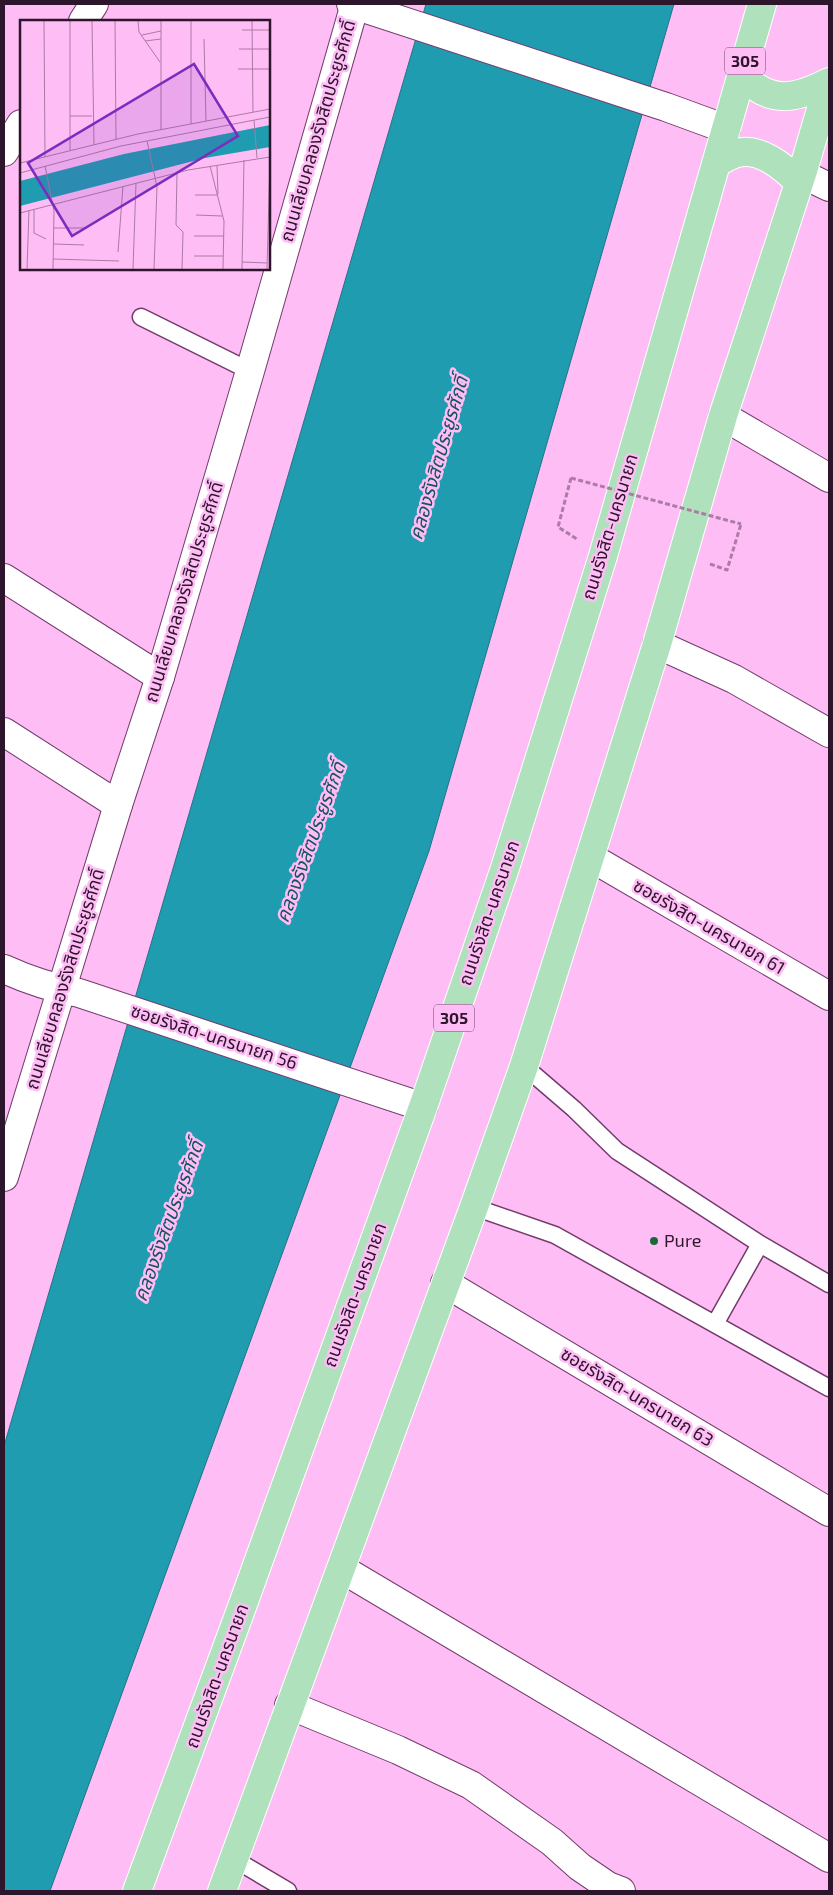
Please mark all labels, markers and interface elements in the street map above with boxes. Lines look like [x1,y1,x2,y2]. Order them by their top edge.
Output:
street label: ถนนเลียบคลองรังสิตประยูรศักดิ์ [275,17,361,245]
inset map [20,20,270,270]
road number: 305 [725,48,765,74]
water label: คลองรังสิตประยูรศักดิ์ [403,369,475,543]
street label: ถนนรังสิต-นครนายก [576,451,642,603]
street label: ถนนเลียบคลองรังสิตประยูรศักดิ์ [139,479,229,705]
water label: คลองรังสิตประยูรศักดิ์ [270,754,353,926]
street label: ถนนรังสิต-นครนายก [453,837,523,988]
street label: ถนนเลียบคลองรังสิตประยูรศักดิ์ [20,866,110,1092]
street label: ซอยรังสิต-นครนายก 61 [630,874,789,979]
street label: ซอยรังสิต-นครนายก 56 [128,999,300,1073]
road number: 305 [434,1004,474,1032]
water label: คลองรังสิตประยูรศักดิ์ [128,1133,211,1305]
street label: ถนนรังสิต-นครนายก [318,1220,390,1370]
place label: Pure [664,1229,702,1251]
marker: Pure [648,1235,660,1247]
street label: ซอยรังสิต-นครนายก 63 [557,1342,718,1450]
street label: ถนนรังสิต-นครนายก [180,1601,252,1751]

